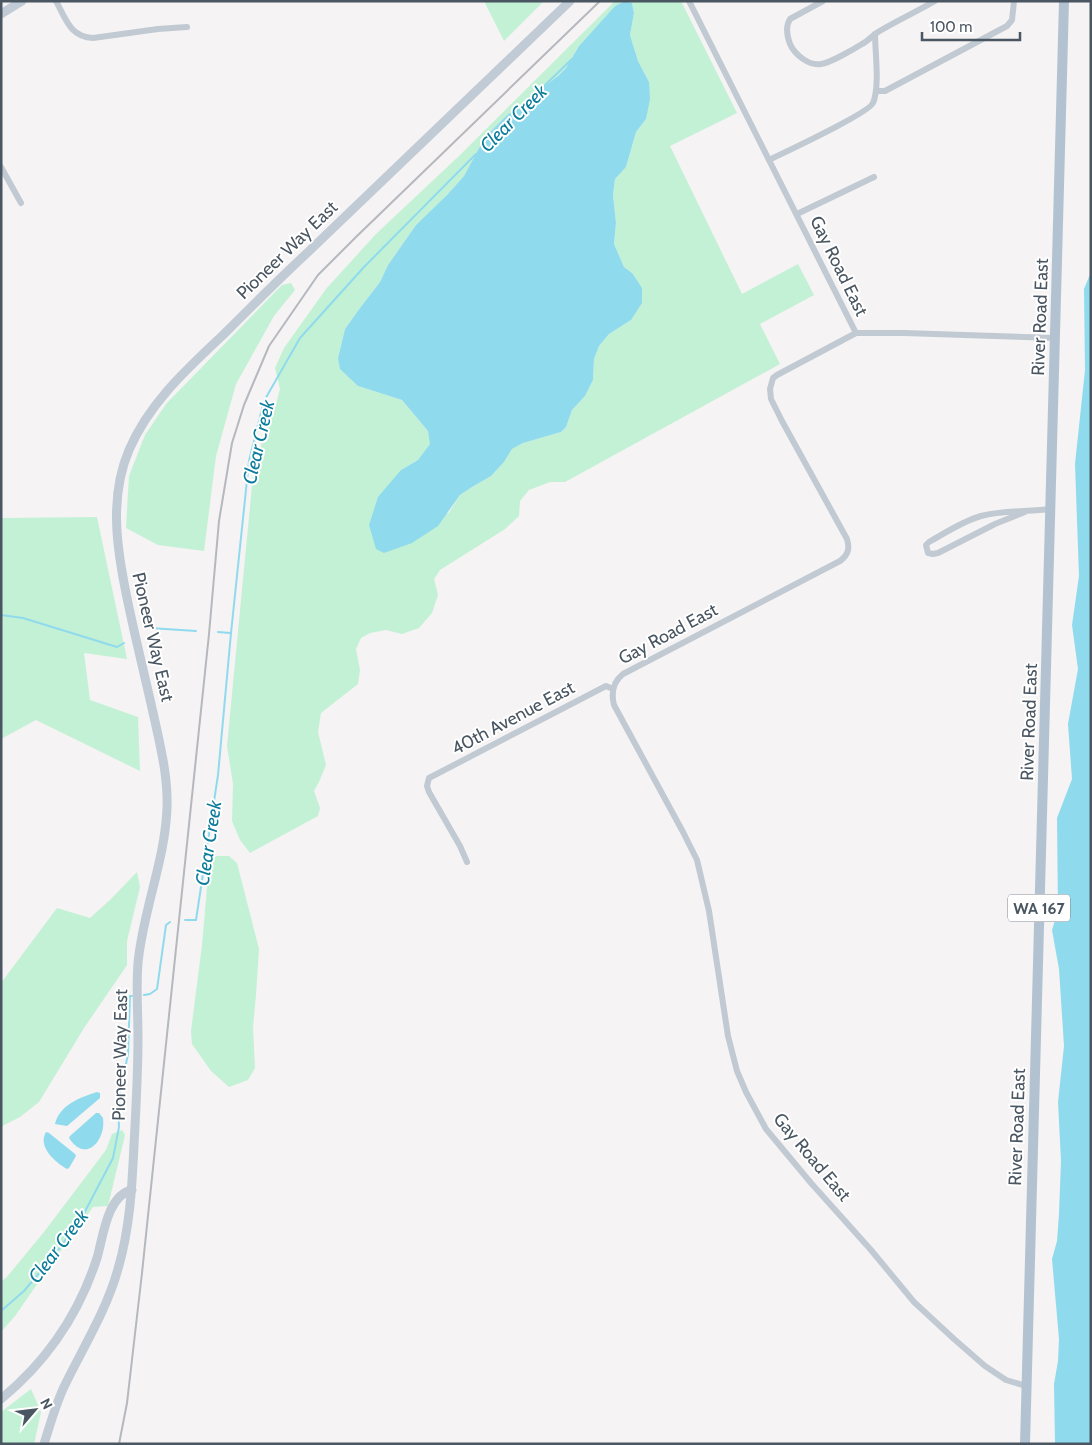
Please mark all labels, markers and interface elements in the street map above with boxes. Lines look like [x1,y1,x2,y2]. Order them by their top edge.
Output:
scale bar [922,10,1020,42]
text: 100 m [930,18,972,36]
water label: Clear Creek [475,79,552,157]
street label: Pioneer Way East [232,196,342,304]
street label: Gay Road East [805,212,873,320]
street label: River Road East [1027,258,1053,376]
water label: Clear Creek [238,397,280,486]
street label: Pioneer Way East [127,570,179,704]
street label: Gay Road East [615,599,721,669]
street label: River Road East [1016,663,1042,781]
street label: 40th Avenue East [448,676,578,760]
water label: Clear Creek [190,798,227,887]
road number: WA 167 [1008,894,1070,921]
street label: Pioneer Way East [108,989,132,1121]
street label: River Road East [1004,1068,1030,1186]
street label: Gay Road East [769,1108,855,1206]
water label: Clear Creek [23,1204,94,1287]
north arrow [10,1385,60,1435]
text: N [36,1395,57,1412]

